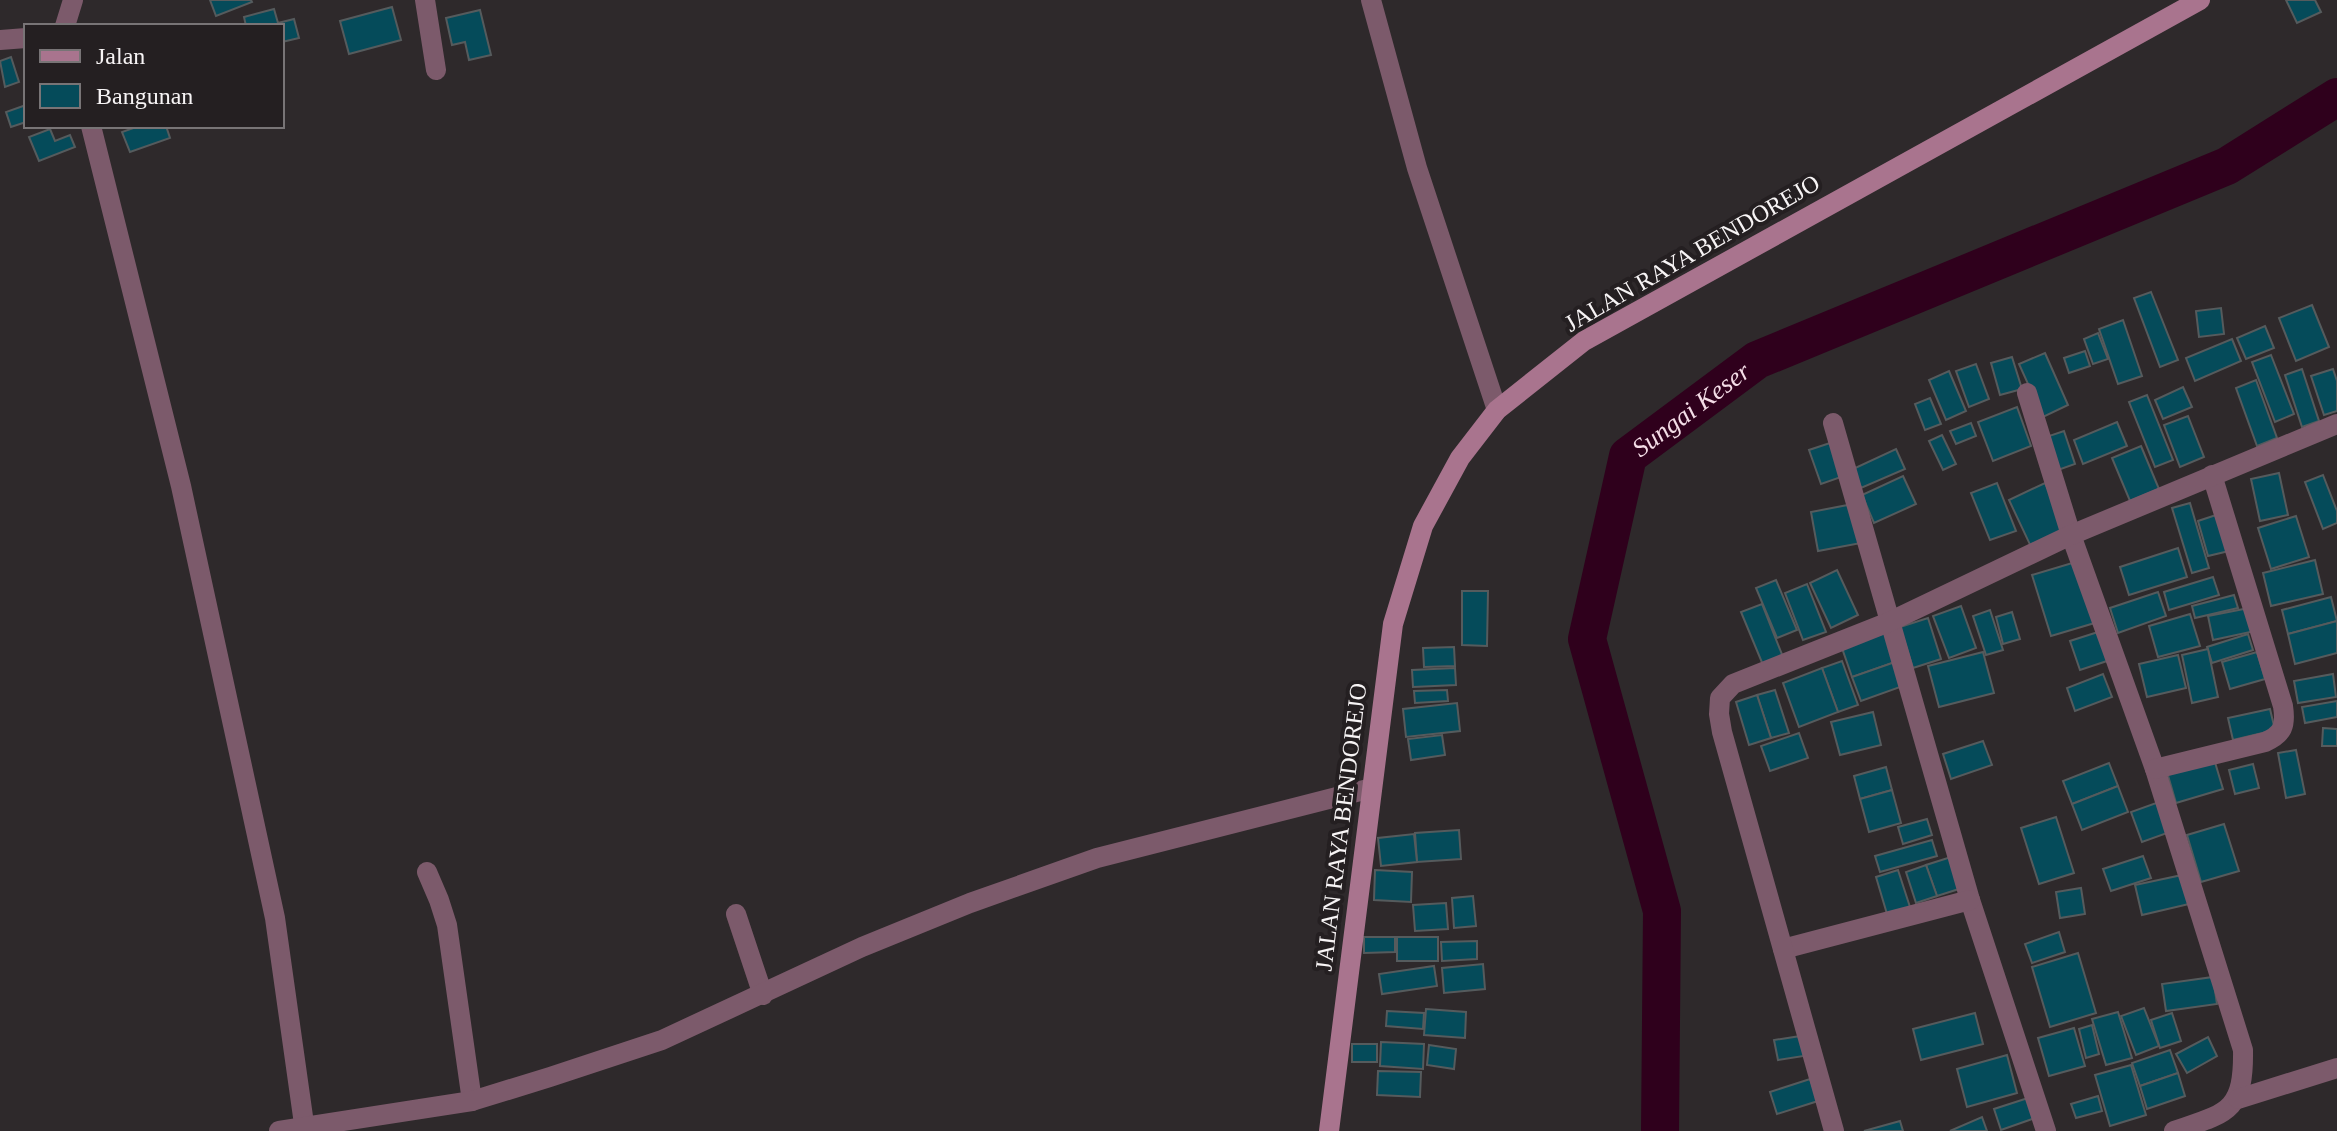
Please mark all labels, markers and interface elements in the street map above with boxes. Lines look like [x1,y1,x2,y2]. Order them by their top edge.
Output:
legend [24,24,284,128]
text: Jalan [96,43,145,69]
text: Bangunan [96,83,193,109]
street label: JALAN RAYA BENDOREJO [1560,169,1824,337]
water label: Sungai Keser [1626,355,1756,463]
street label: JALAN RAYA BENDOREJO [1310,682,1372,972]

